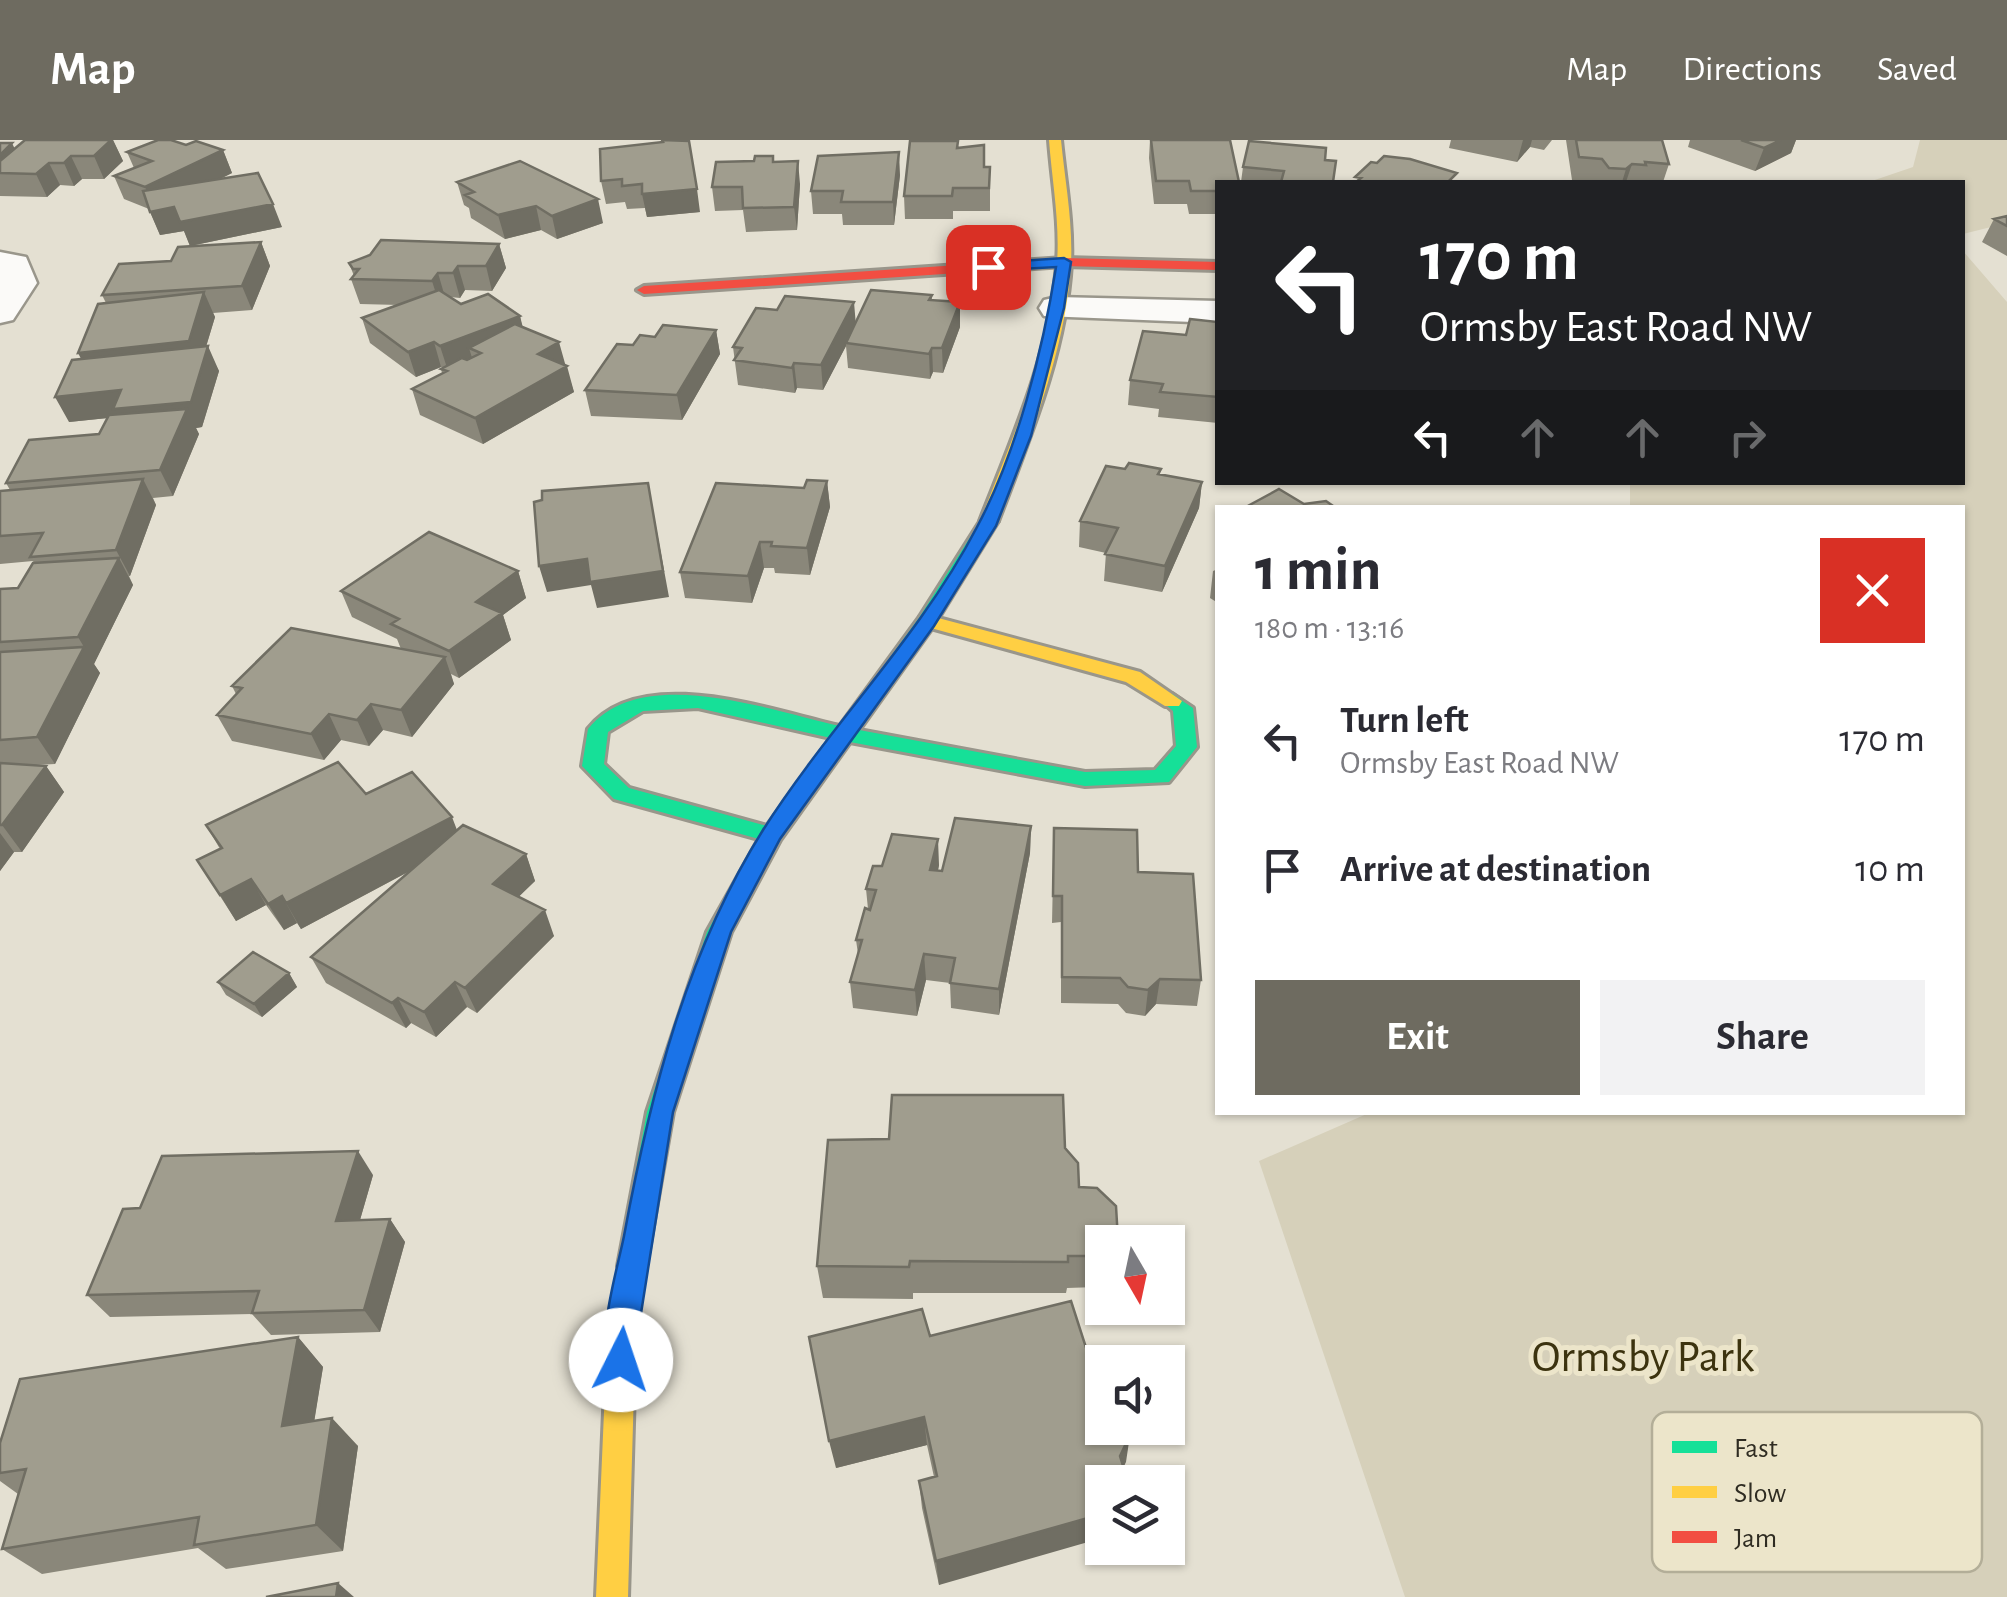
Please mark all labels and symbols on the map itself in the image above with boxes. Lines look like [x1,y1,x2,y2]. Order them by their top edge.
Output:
pin [946,225,1031,310]
north arrow [1085,1225,1185,1325]
position arrow [569,1308,673,1412]
park label: Ormsby Park [1532,1335,1755,1380]
legend [1652,1412,1982,1572]
text: Fast [1734,1435,1778,1463]
text: Slow [1734,1480,1786,1508]
text: Jam [1734,1525,1777,1553]

